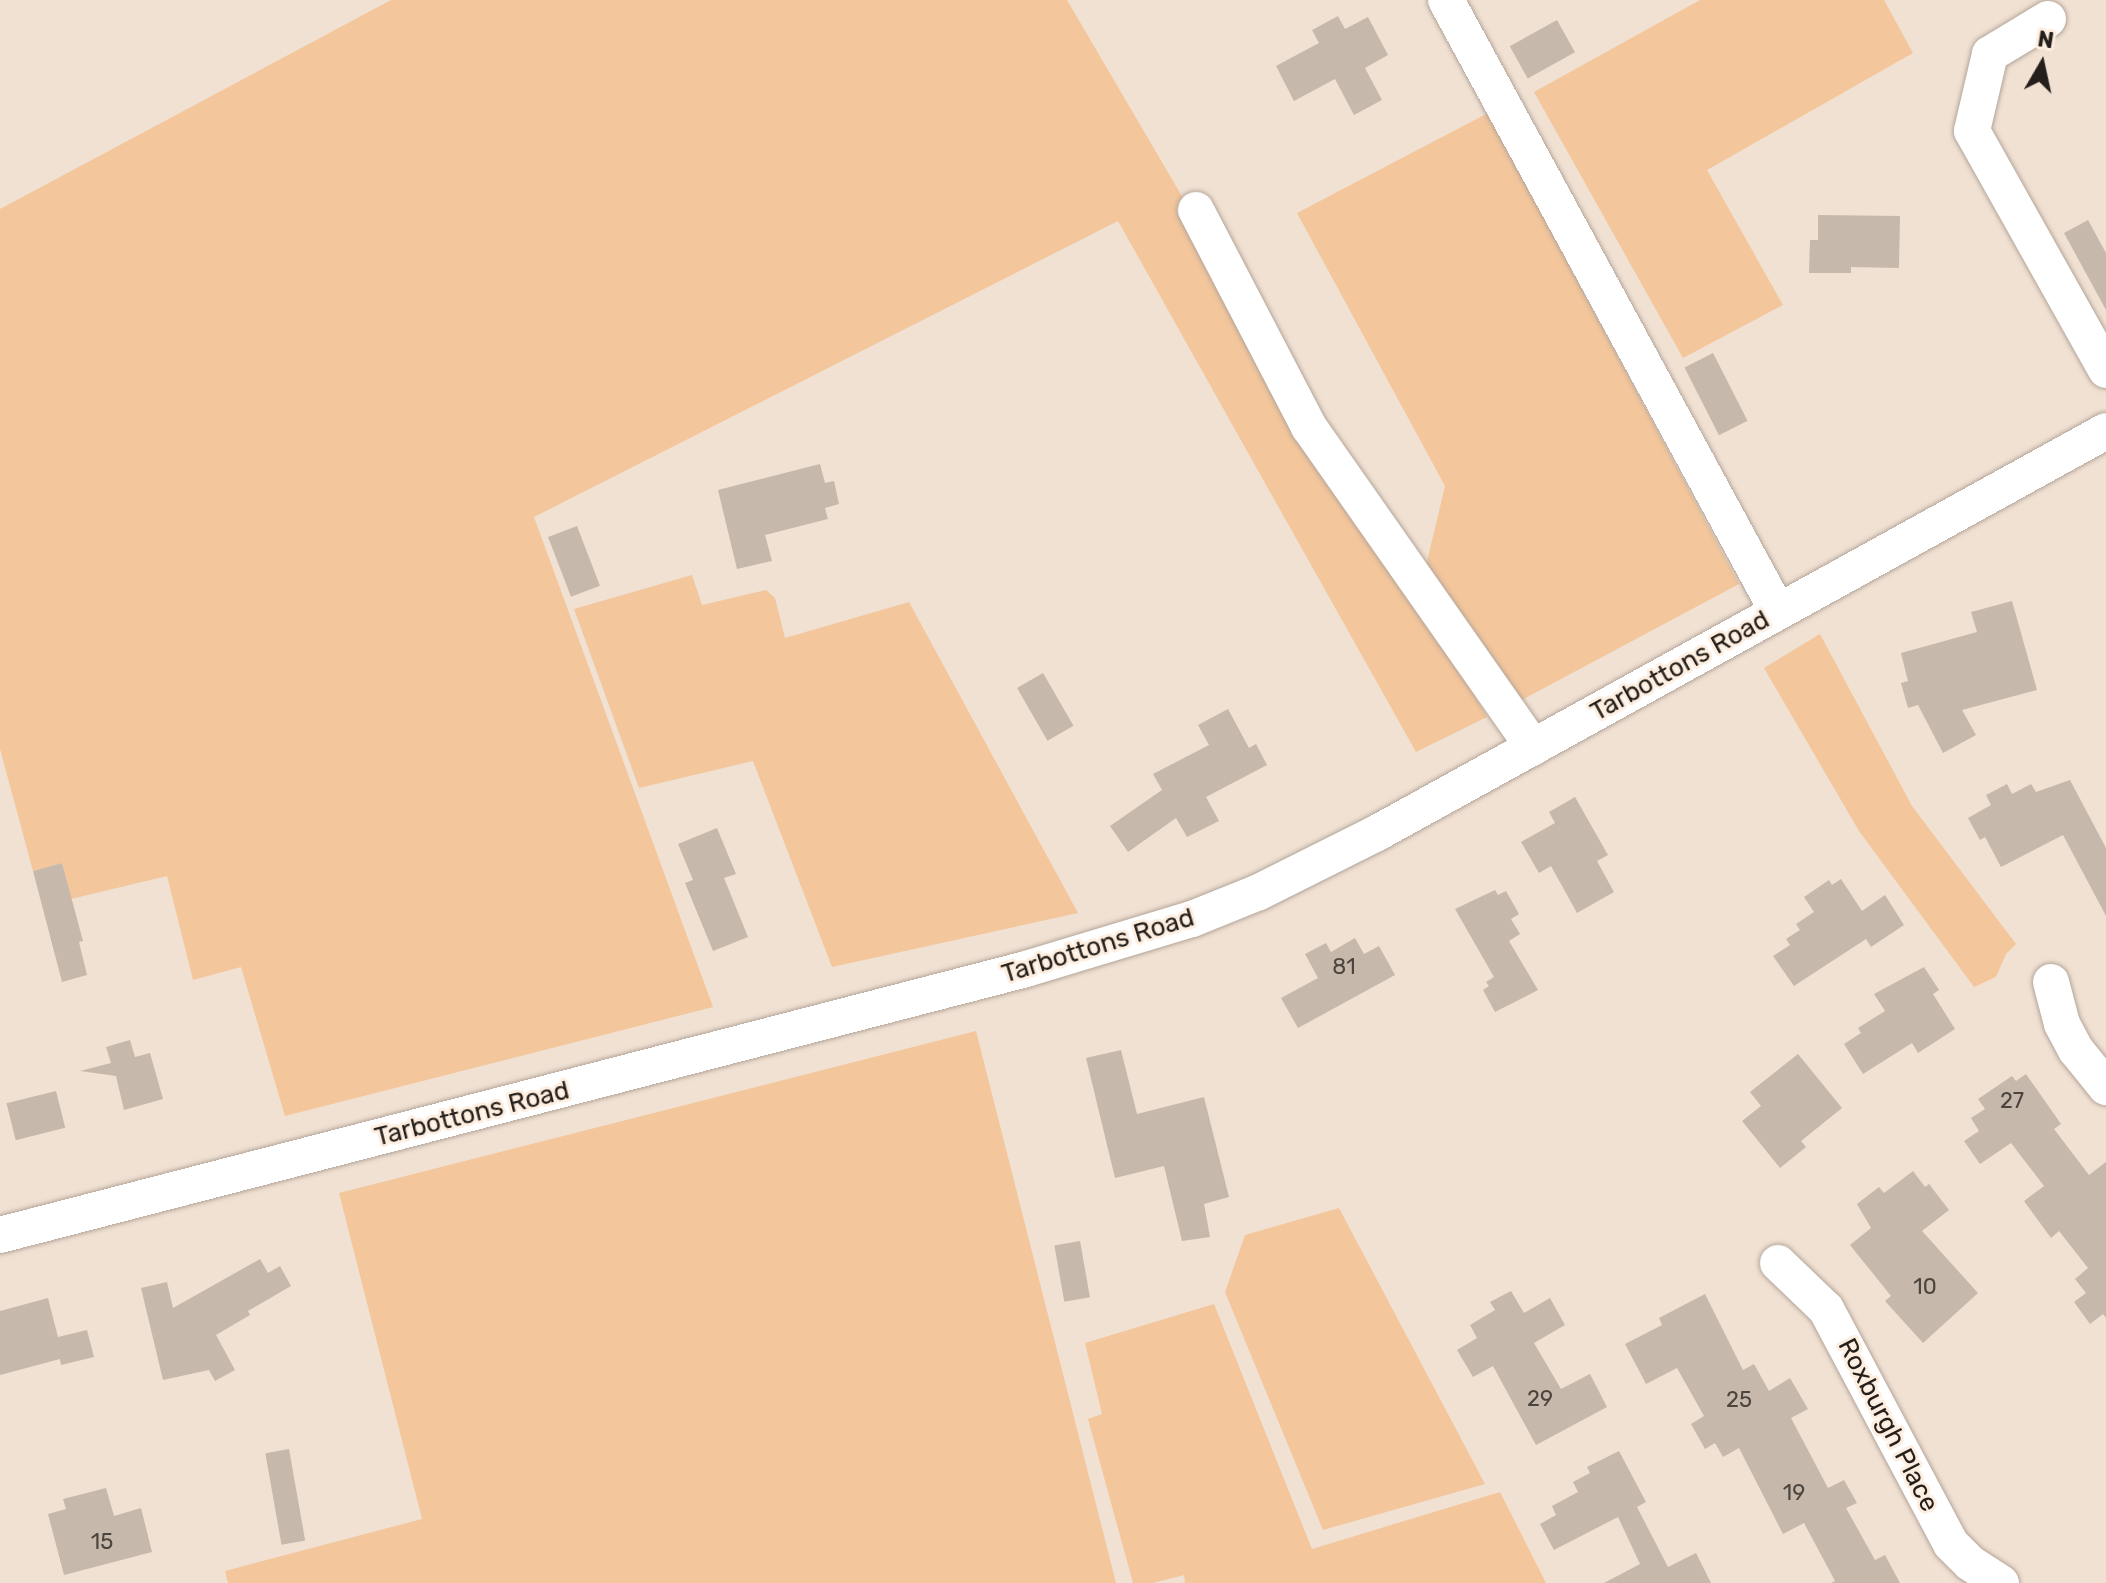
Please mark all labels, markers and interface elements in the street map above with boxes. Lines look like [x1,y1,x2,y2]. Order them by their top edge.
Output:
north arrow [2002,24,2082,104]
text: N [2036,25,2056,54]
street label: Tarbottons Road [1585,604,1775,728]
street label: Tarbottons Road [998,902,1198,990]
house number: 81 [1332,954,1356,980]
street label: Tarbottons Road [371,1075,573,1153]
house number: 27 [2000,1088,2024,1114]
house number: 10 [1913,1274,1937,1300]
street label: Roxburgh Place [1831,1333,1945,1517]
house number: 29 [1527,1386,1553,1412]
house number: 25 [1726,1387,1752,1413]
house number: 19 [1783,1480,1805,1506]
house number: 15 [91,1529,113,1555]

